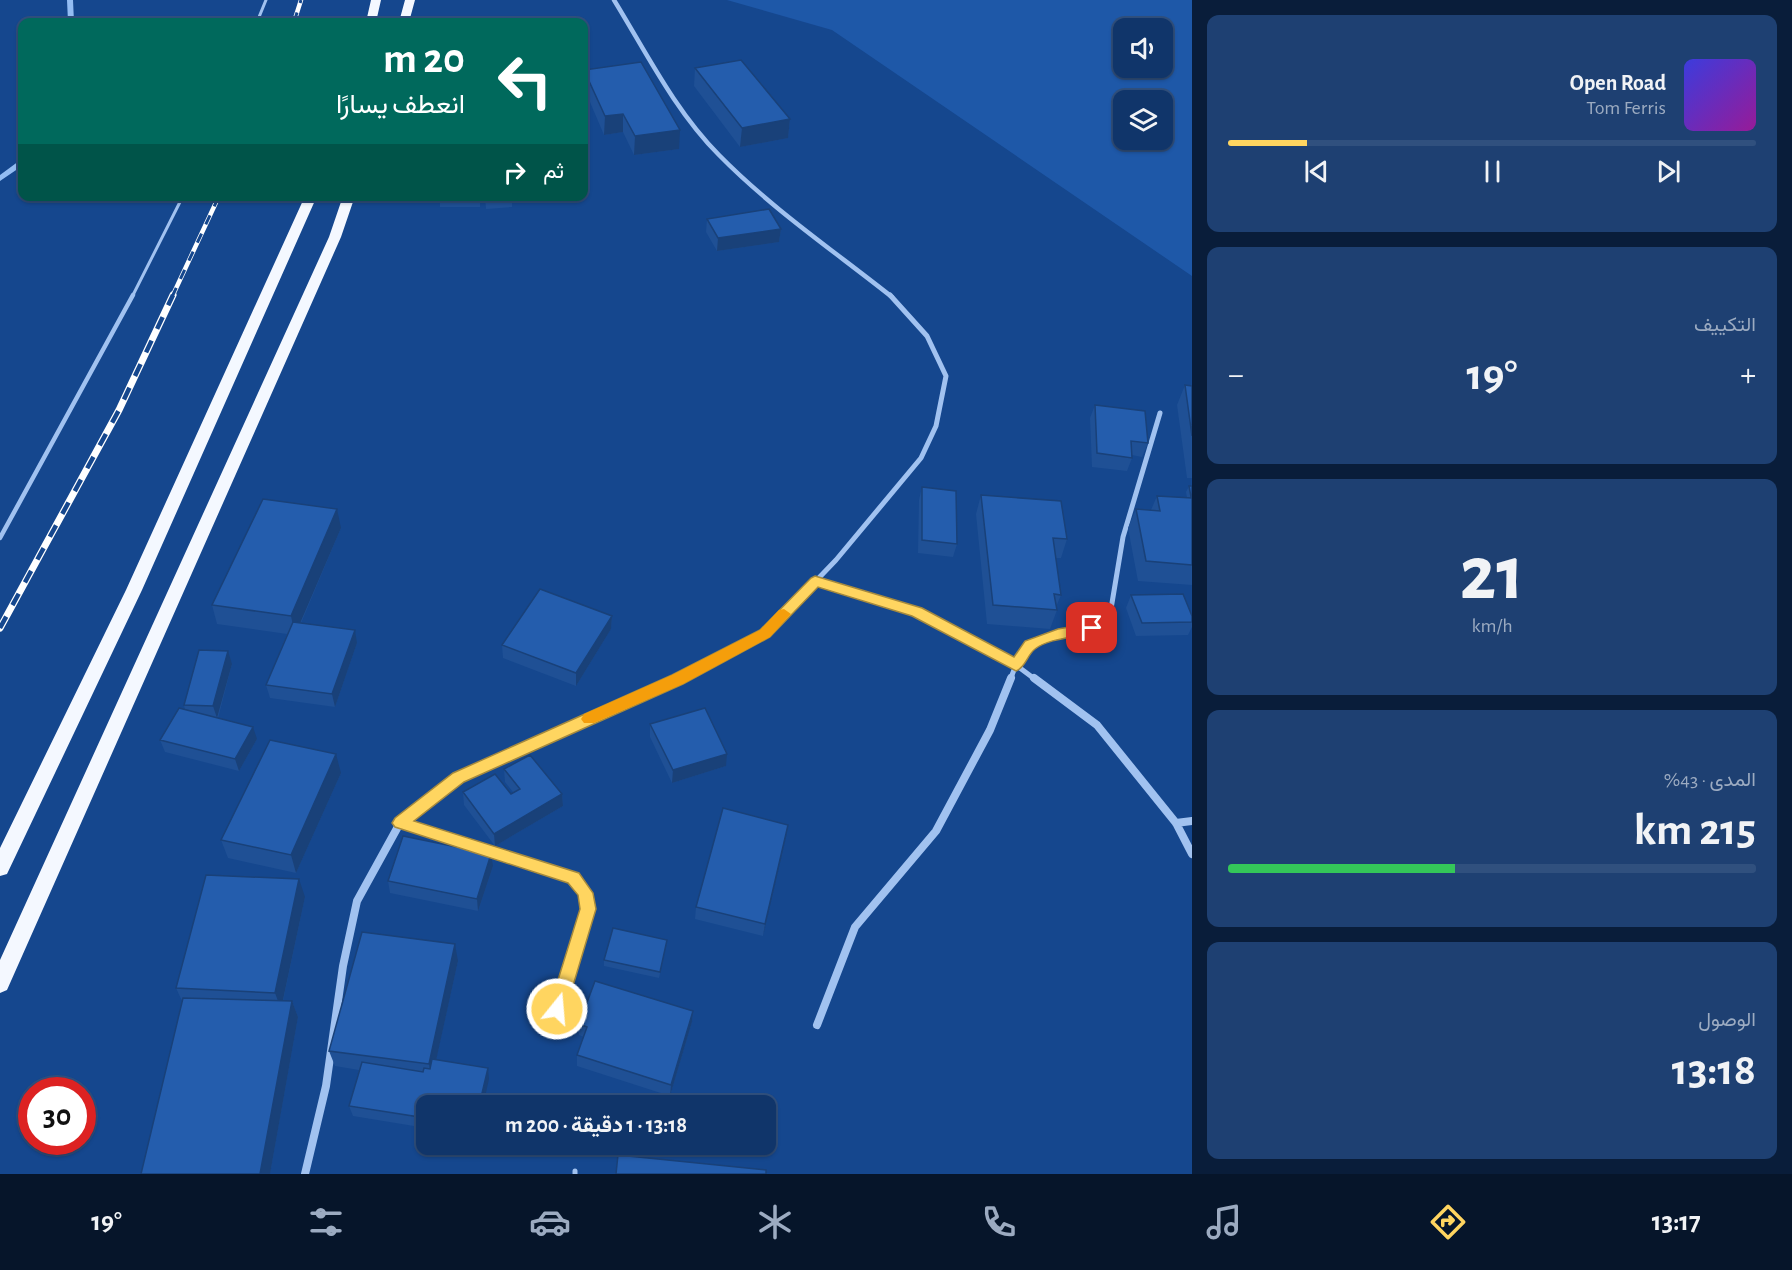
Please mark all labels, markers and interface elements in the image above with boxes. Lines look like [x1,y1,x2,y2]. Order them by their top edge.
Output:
map controls [1113,18,1173,150]
button: sound [1113,18,1173,78]
text: 20 m [383,38,465,80]
icon: left [486,42,564,120]
text: Open Road [1570,72,1666,94]
button: layers [1113,90,1173,150]
text: انعطف يسارًا [336,91,465,118]
text: Tom Ferris [1586,98,1666,118]
icon: previous [1300,155,1333,188]
icon: pause [1476,155,1509,188]
icon: next [1652,155,1685,188]
icon: right [498,156,531,189]
text: ثم [543,160,564,182]
text: التكييف [1694,315,1756,335]
text: 19° [1466,353,1518,398]
text: − [1228,359,1244,392]
text: + [1740,359,1756,392]
text: 21 [1460,536,1524,614]
pin [1066,602,1117,653]
icon: arrive [1075,611,1108,644]
text: km/h [1471,616,1513,636]
text: المدى · 43% [1664,770,1756,790]
text: 215 km [1634,808,1756,853]
position arrow [525,977,589,1041]
text: الوصول [1698,1010,1756,1030]
text: 13:18 [1672,1048,1756,1093]
speed limit sign: 30 [18,1077,96,1155]
text: 13:18 · 1 دقيقة · 200 m [505,1114,687,1136]
icon: filters [305,1201,347,1243]
icon: car [529,1201,571,1243]
icon: climate [754,1201,796,1243]
icon: phone [978,1201,1020,1243]
icon: music [1203,1201,1245,1243]
icon: directions [1427,1201,1469,1243]
text: 19° [91,1208,122,1235]
text: 13:17 [1652,1208,1701,1235]

